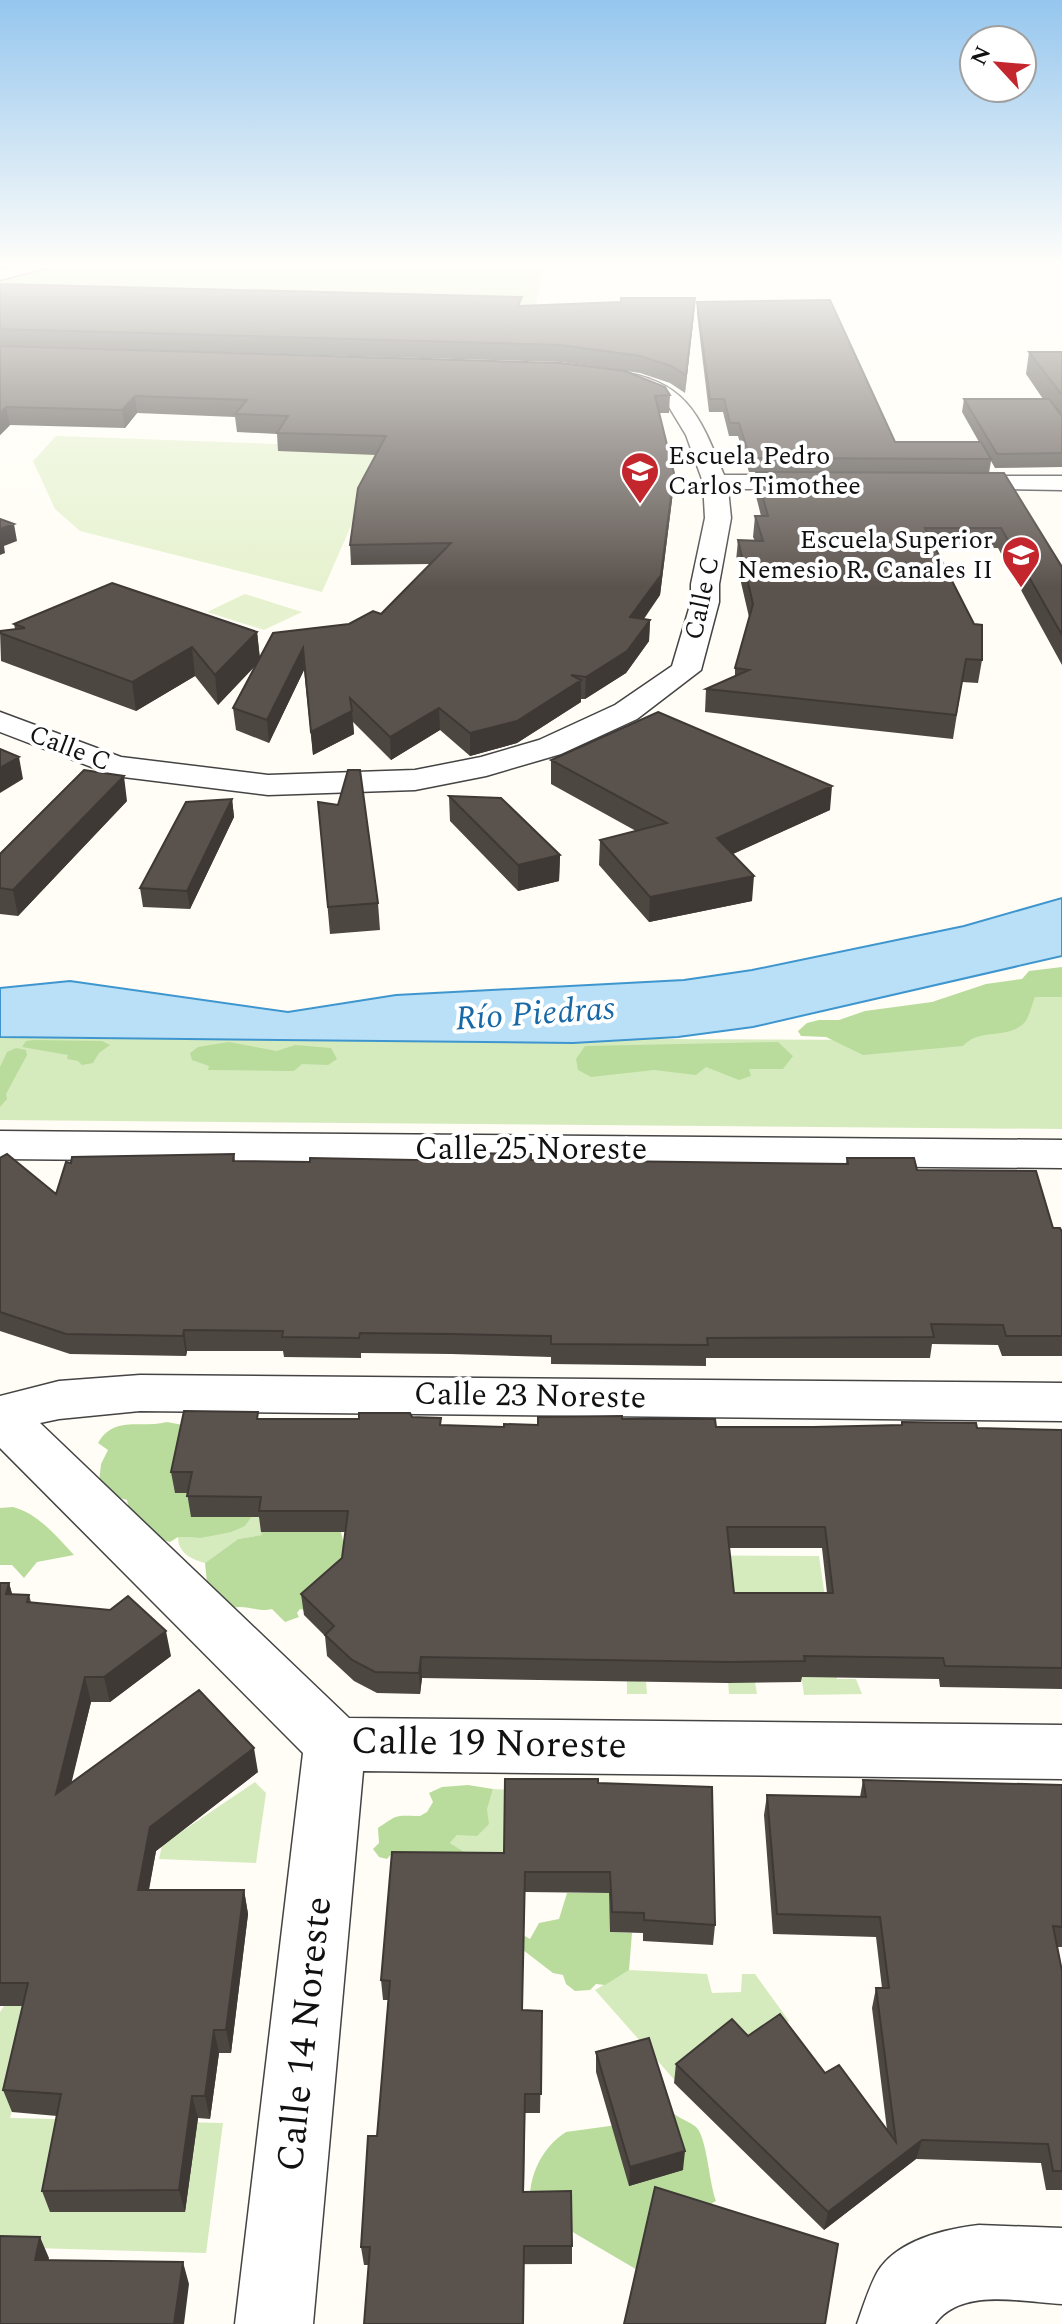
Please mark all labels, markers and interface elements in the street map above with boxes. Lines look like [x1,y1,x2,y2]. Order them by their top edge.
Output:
north arrow [958,24,1038,104]
text: N [963,41,1000,71]
place label: Escuela Pedro Carlos Timothee [668,436,861,506]
school or university icon: Escuela Pedro Carlos Timothee [619,450,661,505]
place label: Escuela Superior Nemesio R. Canales II [737,520,993,590]
school or university icon: Escuela Superior Nemesio R. Canales II [1000,534,1042,589]
street label: Calle C [674,552,730,644]
street label: Calle C [23,714,117,782]
water label: Río Piedras [453,982,617,1046]
street label: Calle 25 Noreste [415,1125,647,1174]
street label: Calle 23 Noreste [413,1369,647,1423]
street label: Calle 19 Noreste [351,1713,627,1775]
street label: Calle 14 Noreste [262,1894,348,2174]

